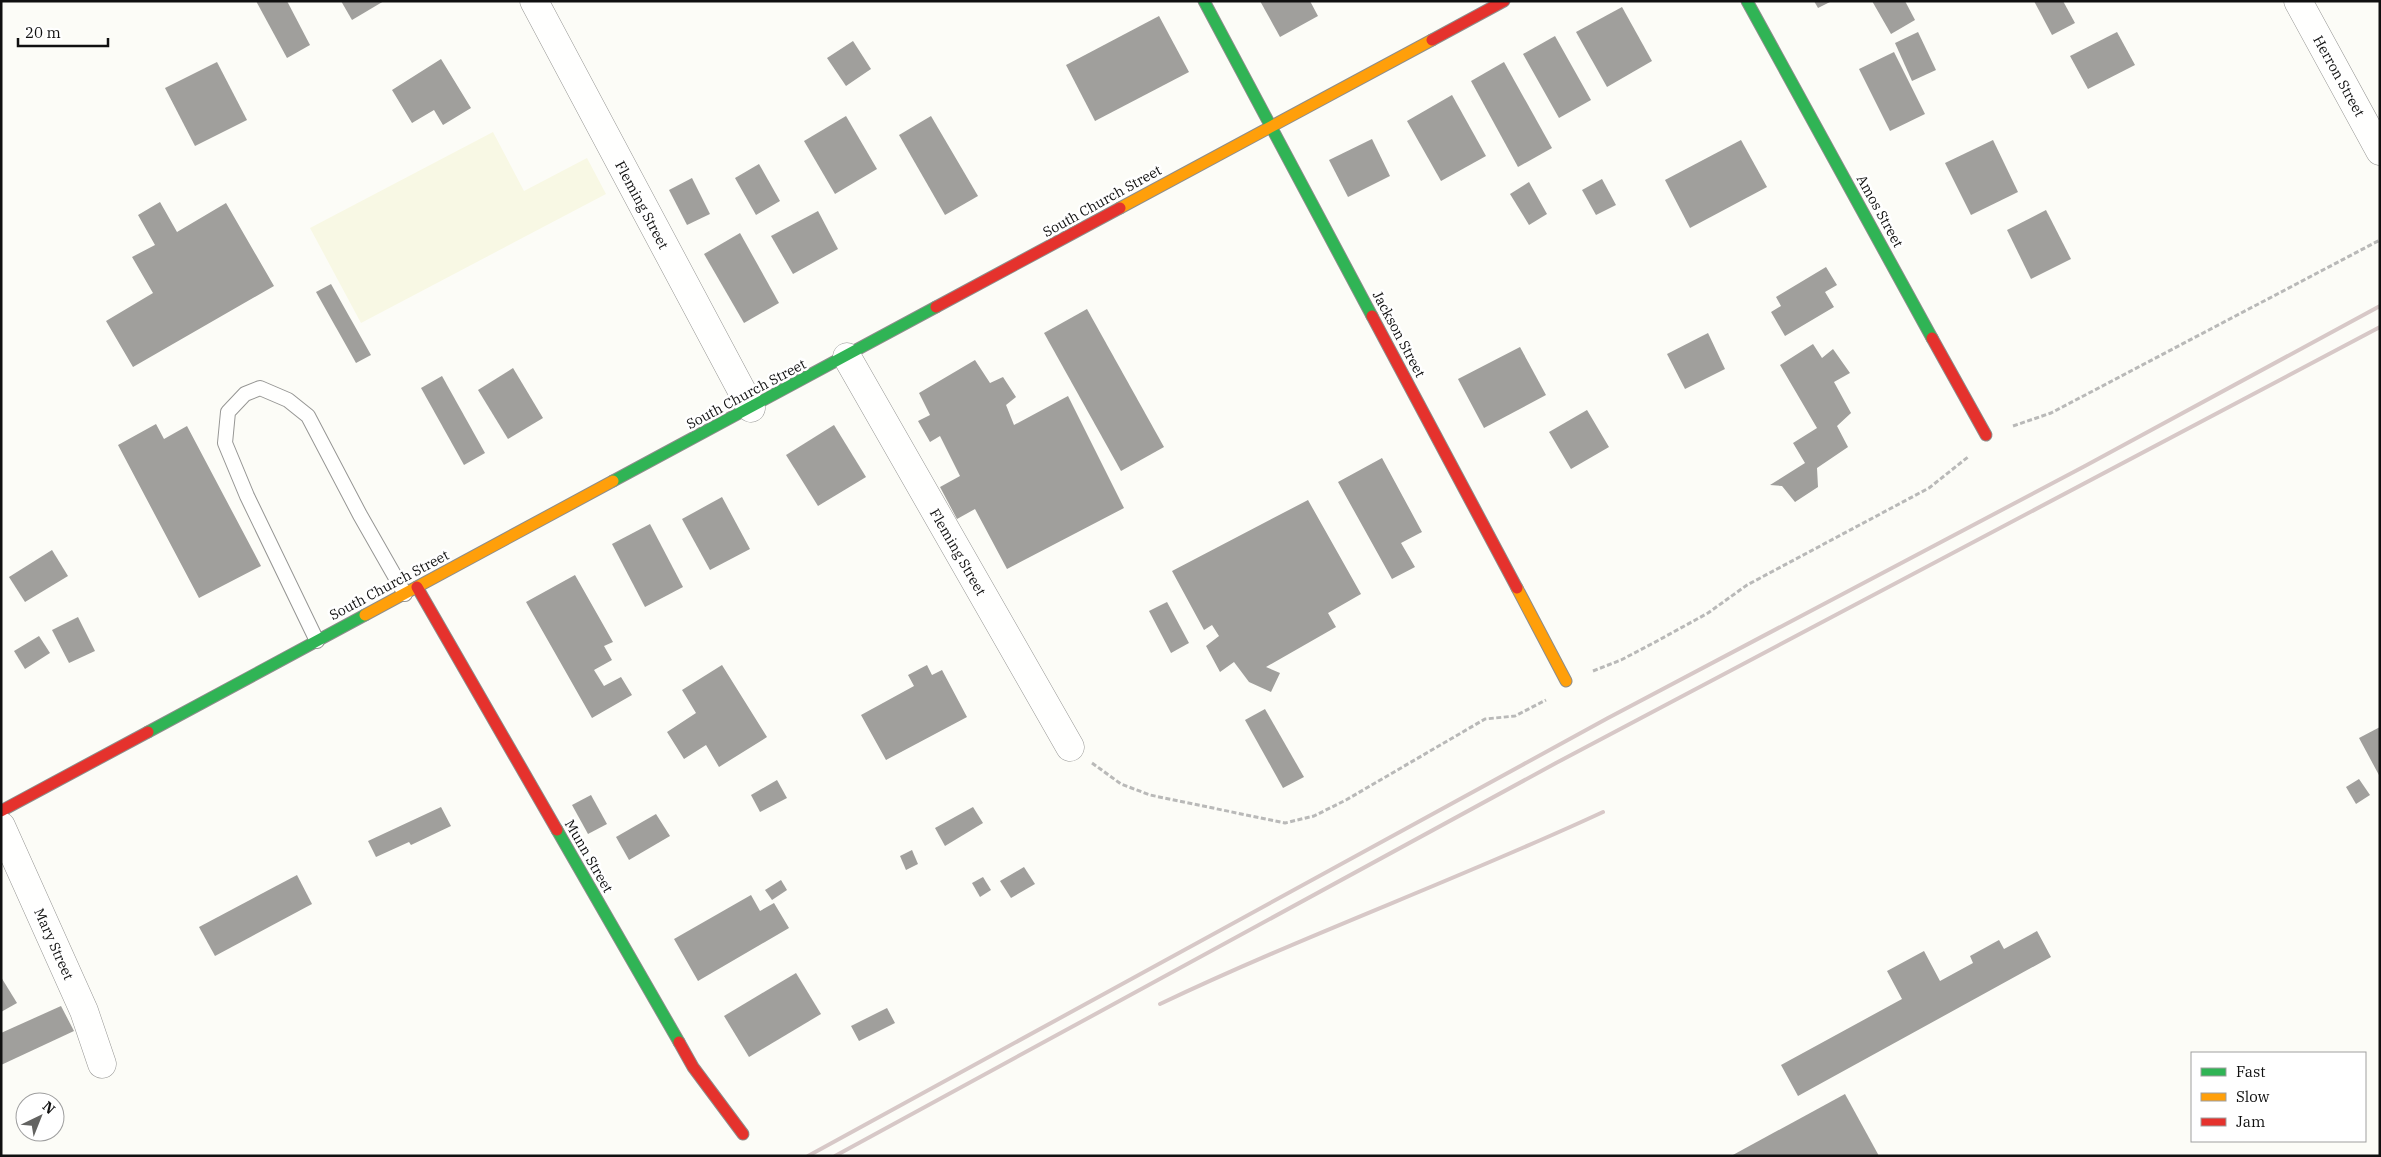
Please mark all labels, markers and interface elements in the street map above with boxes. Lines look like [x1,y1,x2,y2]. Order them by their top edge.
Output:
scale bar [18,15,108,47]
text: 20 m [25,23,61,42]
street label: Herron Street [2309,32,2369,120]
street label: Fleming Street [611,158,673,252]
street label: South Church Street [1039,161,1165,241]
street label: Amos Street [1853,172,1907,251]
street label: Jackson Street [1369,288,1429,380]
street label: South Church Street [683,355,809,433]
street label: Fleming Street [926,505,990,599]
street label: South Church Street [326,546,452,624]
street label: Munn Street [561,816,617,896]
street label: Mary Street [30,905,78,983]
legend [2191,1052,2366,1142]
text: Fast [2236,1062,2266,1081]
text: Slow [2236,1087,2270,1106]
north arrow [15,1092,65,1142]
text: N [39,1097,59,1118]
text: Jam [2236,1112,2265,1131]

